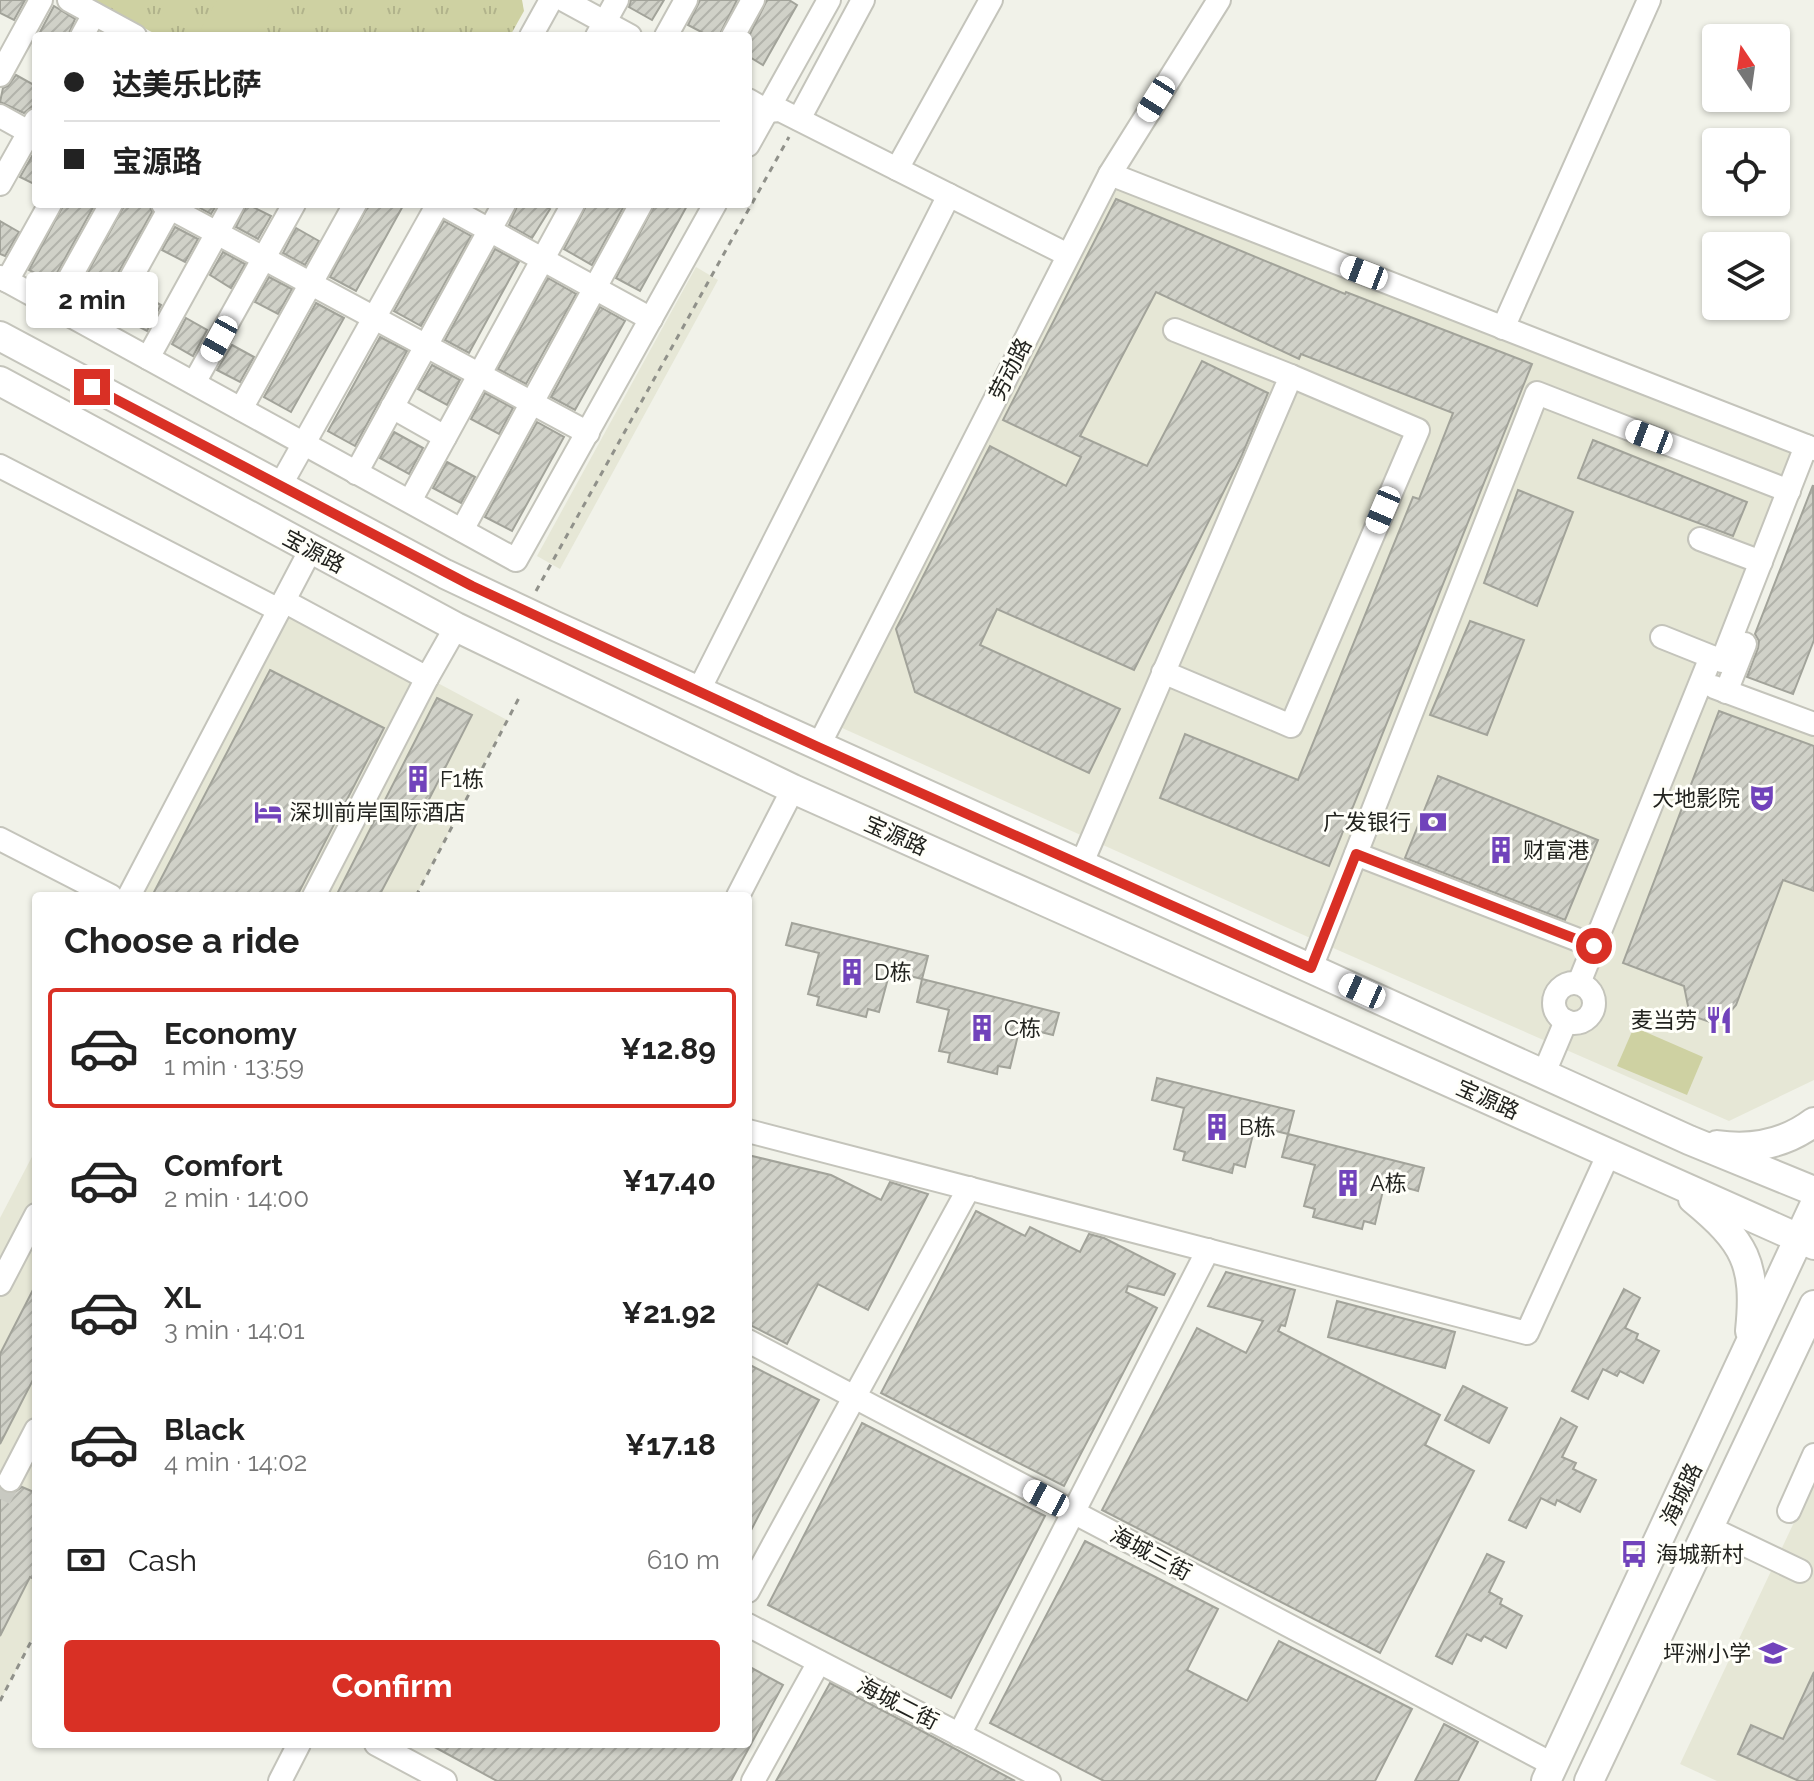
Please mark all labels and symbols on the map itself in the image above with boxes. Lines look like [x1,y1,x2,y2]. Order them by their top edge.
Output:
north arrow [1702,24,1790,112]
car [1133,72,1179,126]
car [1337,253,1391,293]
callout: 2 min [26,271,158,327]
car [197,312,241,366]
street label: 劳动路 [983,334,1037,404]
route end [74,369,110,405]
car [1622,417,1676,457]
car [1363,483,1403,537]
street label: 宝源路 [279,524,349,578]
building icon: F1栋 [403,764,433,794]
place label: F1栋 [440,766,484,792]
theatre icon: 大地影院 [1747,783,1777,813]
place label: 大地影院 [1652,785,1740,811]
hotel icon: 深圳前岸国际酒店 [253,797,283,827]
place label: 深圳前岸国际酒店 [290,799,466,825]
bank icon: 广发银行 [1418,807,1448,837]
place label: 广发银行 [1323,809,1411,835]
street label: 宝源路 [861,810,931,860]
building icon: 财富港 [1486,835,1516,865]
place label: 财富港 [1523,837,1589,863]
route start [1576,928,1612,964]
building icon: D栋 [837,957,867,987]
place label: D栋 [874,959,912,985]
car [1335,970,1389,1012]
restaurant icon: 麦当劳 [1704,1005,1734,1035]
place label: 麦当劳 [1631,1007,1697,1033]
building icon: C栋 [967,1013,997,1043]
place label: C栋 [1004,1015,1041,1041]
street label: 宝源路 [1453,1074,1523,1124]
building icon: B栋 [1202,1112,1232,1142]
place label: B栋 [1239,1114,1276,1140]
building icon: A栋 [1333,1168,1363,1198]
place label: A栋 [1370,1170,1407,1196]
street label: 海城路 [1655,1459,1707,1529]
car [1019,1476,1073,1520]
street label: 海城三街 [1106,1521,1196,1585]
bus stop icon: 海城新村 [1619,1539,1649,1569]
place label: 海城新村 [1656,1541,1744,1567]
school or university icon: 坪洲小学 [1758,1638,1788,1668]
place label: 坪洲小学 [1663,1640,1751,1666]
street label: 海城二街 [853,1671,943,1735]

